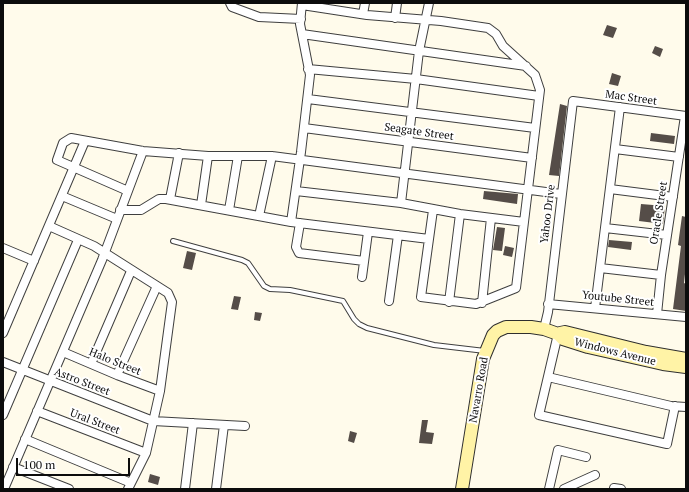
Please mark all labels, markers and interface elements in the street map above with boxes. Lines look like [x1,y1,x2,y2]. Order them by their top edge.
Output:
street label: Mac Street [604,88,658,108]
street label: Seagate Street [383,121,455,143]
street label: Oracle Street [647,180,671,246]
street label: Yahoo Drive [538,184,558,244]
street label: Youtube Street [581,289,655,309]
street label: Windows Avenue [573,335,657,369]
street label: Halo Street [87,346,143,378]
street label: Navarro Road [467,356,491,424]
street label: Astro Street [52,365,112,399]
street label: Ural Street [68,406,122,438]
scale bar [18,450,132,476]
text: 100 m [23,457,55,472]

